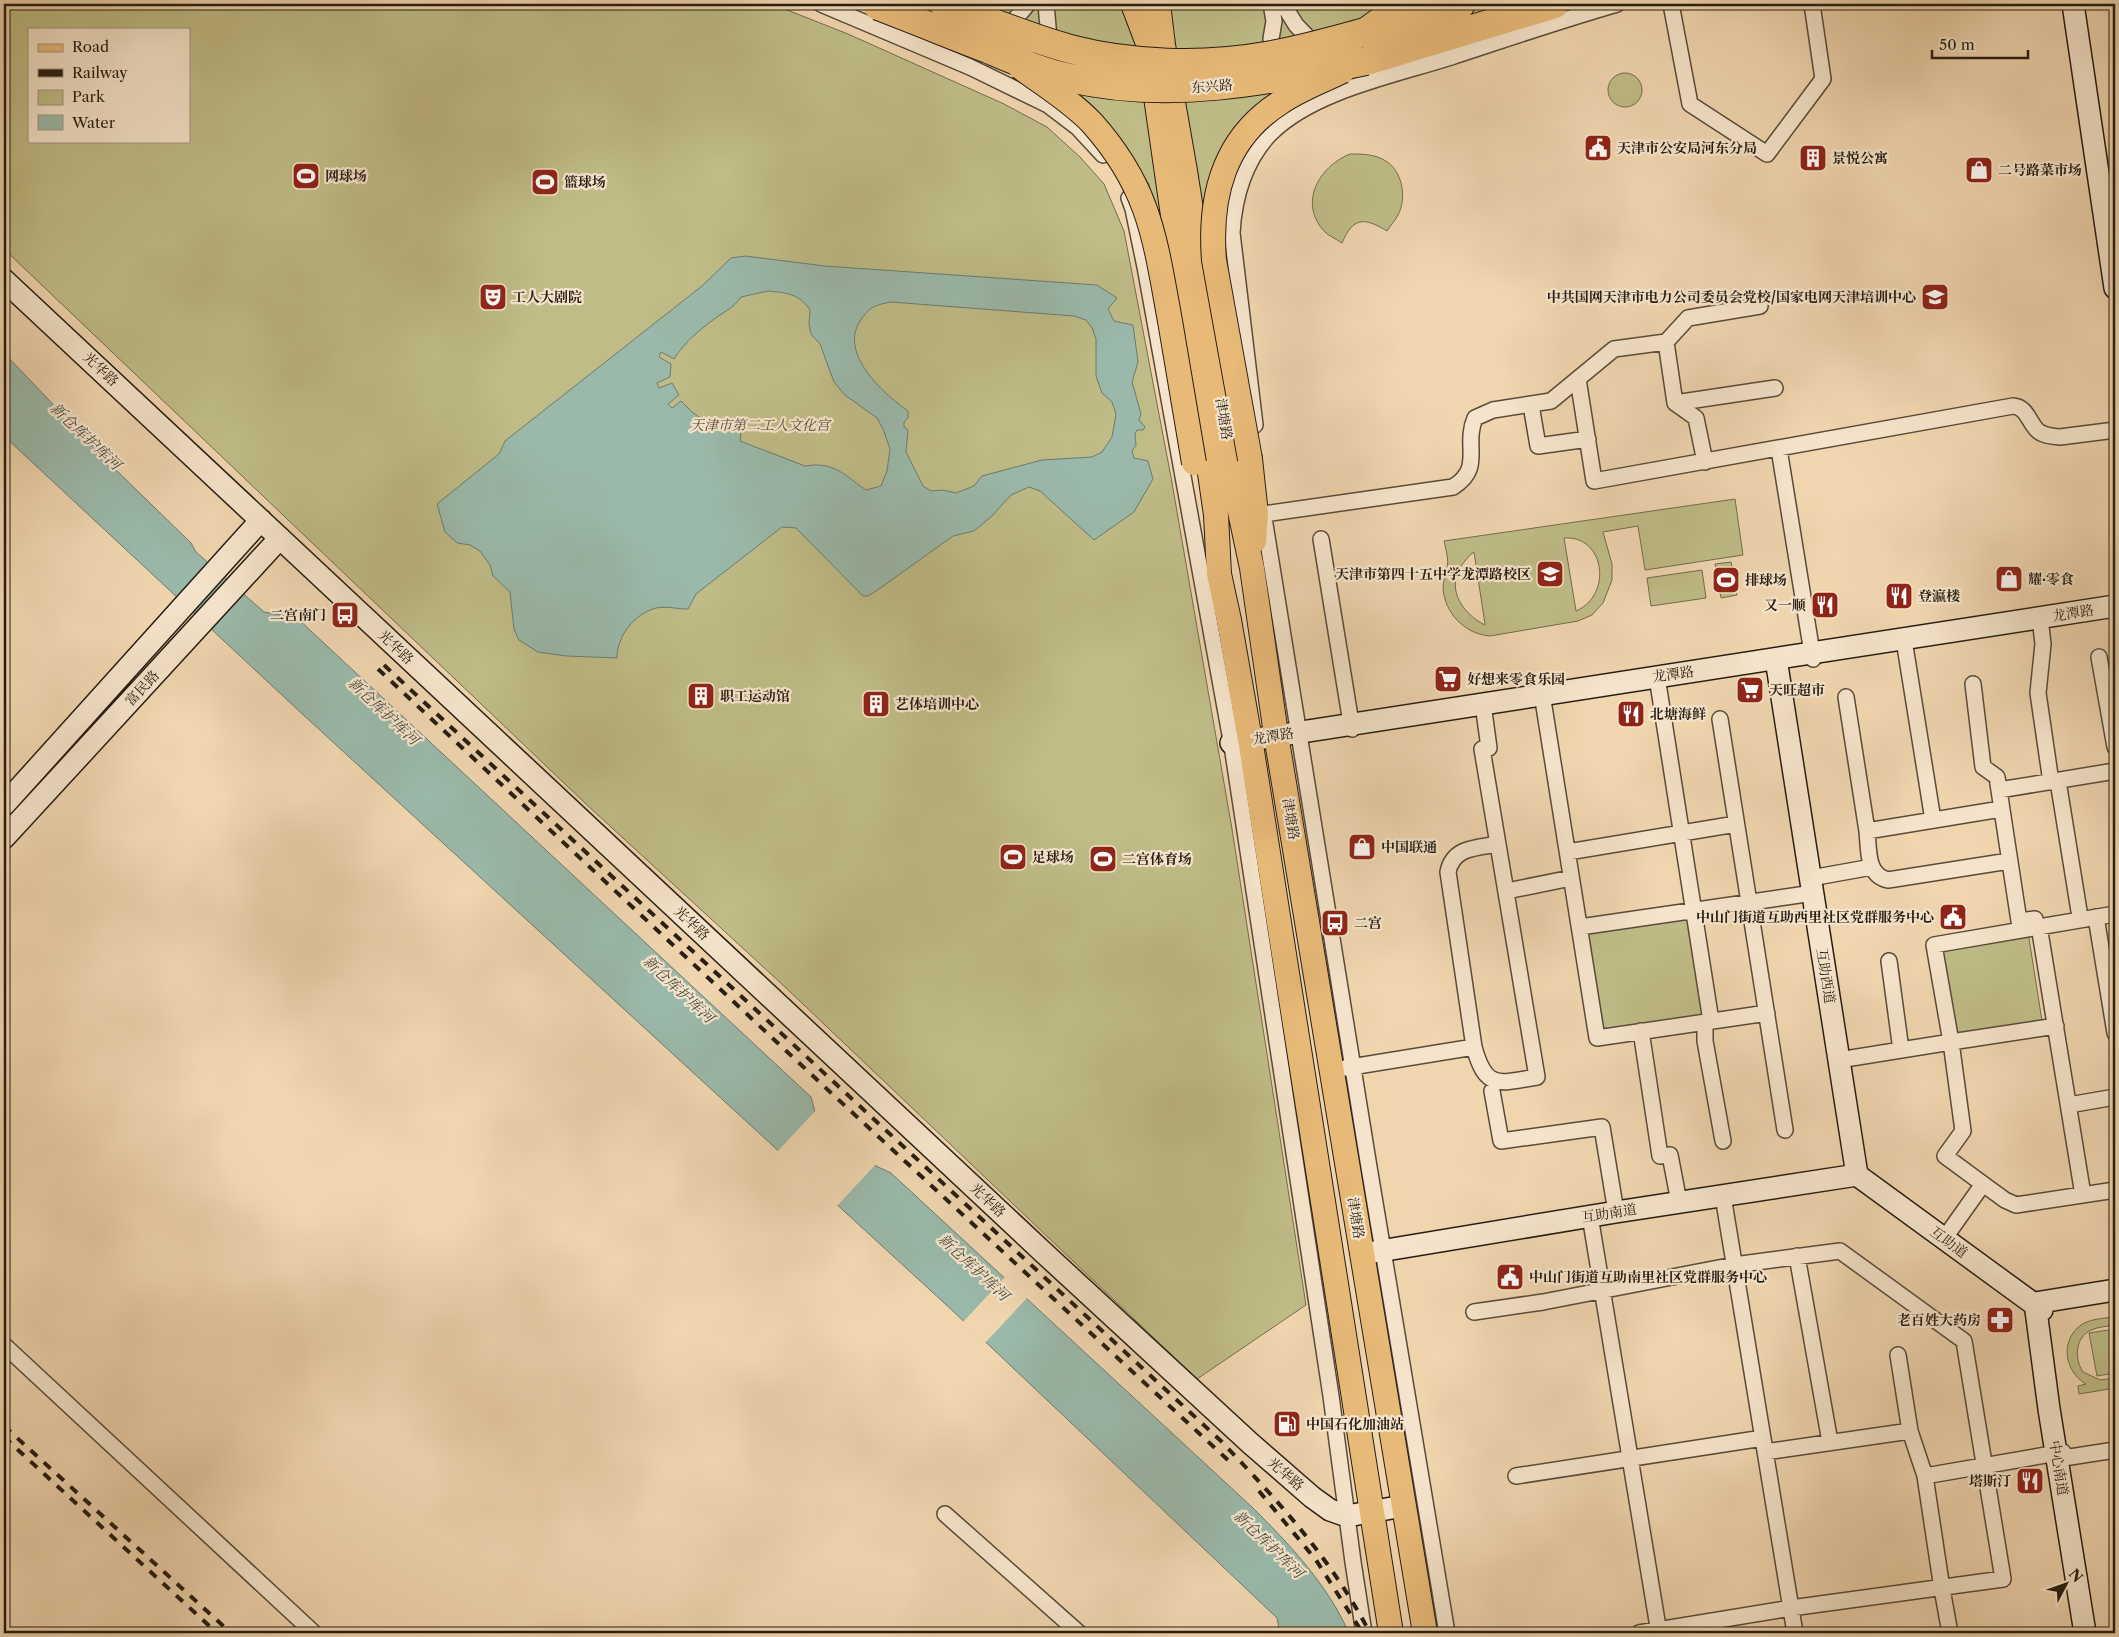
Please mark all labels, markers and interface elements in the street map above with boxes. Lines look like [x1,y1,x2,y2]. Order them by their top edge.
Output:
legend [28,28,190,142]
scale bar [1932,28,2028,60]
text: 50 m [1939,35,1975,54]
text: Road [72,37,109,56]
text: Railway [72,63,128,82]
street label: 东兴路 [1190,76,1234,96]
text: Park [72,87,106,106]
text: Water [71,113,116,132]
public building icon: 天津市公安局河东分局 [1583,133,1613,163]
place label: 天津市公安局河东分局 [1617,139,1757,157]
building icon: 景悦公寓 [1798,143,1828,173]
place label: 景悦公寓 [1832,149,1888,167]
shop icon: 二号路菜市场 [1964,155,1994,185]
sports icon: 网球场 [291,161,321,191]
place label: 二号路菜市场 [1998,161,2082,179]
place label: 网球场 [325,167,367,185]
sports icon: 篮球场 [530,167,560,197]
place label: 篮球场 [564,173,606,191]
theatre icon: 工人大剧院 [478,282,508,312]
school or university icon: 中共国网天津市电力公司委员会党校/国家电网天津培训中心 [1920,282,1950,312]
place label: 工人大剧院 [512,288,582,306]
place label: 中共国网天津市电力公司委员会党校/国家电网天津培训中心 [1547,288,1916,306]
street label: 光华路 [80,348,122,390]
street label: 津塘路 [1212,397,1236,441]
water label: 新仓库护库河 [47,398,128,476]
park label: 天津市第二工人文化宫 [690,416,832,434]
school or university icon: 天津市第四十五中学龙潭路校区 [1535,559,1565,589]
shop icon: 耀·零食 [1994,564,2024,594]
place label: 天津市第四十五中学龙潭路校区 [1335,565,1531,583]
sports icon: 排球场 [1711,565,1741,595]
place label: 耀·零食 [2028,570,2074,588]
place label: 排球场 [1745,571,1787,589]
restaurant icon: 登瀛楼 [1884,581,1914,611]
place label: 登瀛楼 [1918,587,1960,605]
restaurant icon: 又一顺 [1810,590,1840,620]
place label: 又一顺 [1764,596,1806,614]
bus stop icon: 二宫南门 [330,600,360,630]
street label: 龙潭路 [2051,601,2095,625]
place label: 二宫南门 [270,606,326,624]
street label: 光华路 [375,626,417,668]
street label: 龙潭路 [1651,662,1695,686]
supermarket icon: 好想来零食乐园 [1433,664,1463,694]
street label: 富民路 [121,667,163,709]
place label: 好想来零食乐园 [1467,670,1565,688]
water label: 新仓库护库河 [345,673,426,751]
supermarket icon: 天旺超市 [1735,675,1765,705]
building icon: 职工运动馆 [686,681,716,711]
place label: 天旺超市 [1769,681,1825,699]
place label: 职工运动馆 [720,687,790,705]
building icon: 艺体培训中心 [861,689,891,719]
place label: 艺体培训中心 [895,695,979,713]
restaurant icon: 北塘海鲜 [1616,699,1646,729]
place label: 北塘海鲜 [1650,705,1706,723]
street label: 龙潭路 [1251,724,1295,748]
street label: 津塘路 [1279,797,1303,841]
shop icon: 中国联通 [1347,832,1377,862]
place label: 中国联通 [1381,838,1437,856]
sports icon: 足球场 [998,842,1028,872]
sports icon: 二宫体育场 [1088,844,1118,874]
place label: 足球场 [1032,848,1074,866]
place label: 二宫体育场 [1122,850,1192,868]
street label: 光华路 [671,902,713,944]
public building icon: 中山门街道互助西里社区党群服务中心 [1938,902,1968,932]
bus stop icon: 二宫 [1320,908,1350,938]
place label: 中山门街道互助西里社区党群服务中心 [1696,908,1934,926]
place label: 二宫 [1354,914,1382,932]
street label: 互助西道 [1813,947,1839,1005]
water label: 新仓库护库河 [640,951,721,1029]
street label: 光华路 [967,1179,1009,1221]
street label: 津塘路 [1344,1196,1368,1240]
street label: 互助南道 [1580,1200,1638,1226]
street label: 互助道 [1927,1222,1971,1262]
water label: 新仓库护库河 [935,1229,1016,1307]
public building icon: 中山门街道互助南里社区党群服务中心 [1495,1262,1525,1292]
place label: 中山门街道互助南里社区党群服务中心 [1529,1268,1767,1286]
pharmacy icon: 老百姓大药房 [1985,1305,2015,1335]
place label: 老百姓大药房 [1897,1311,1981,1329]
fuel station icon: 中国石化加油站 [1272,1409,1302,1439]
place label: 中国石化加油站 [1306,1415,1404,1433]
street label: 中心南道 [2046,1439,2072,1497]
street label: 光华路 [1264,1453,1308,1495]
restaurant icon: 塔斯汀 [2015,1466,2045,1496]
place label: 塔斯汀 [1969,1472,2011,1490]
water label: 新仓库护库河 [1230,1506,1310,1584]
north arrow [2042,1560,2092,1610]
text: N [2065,1565,2087,1586]

